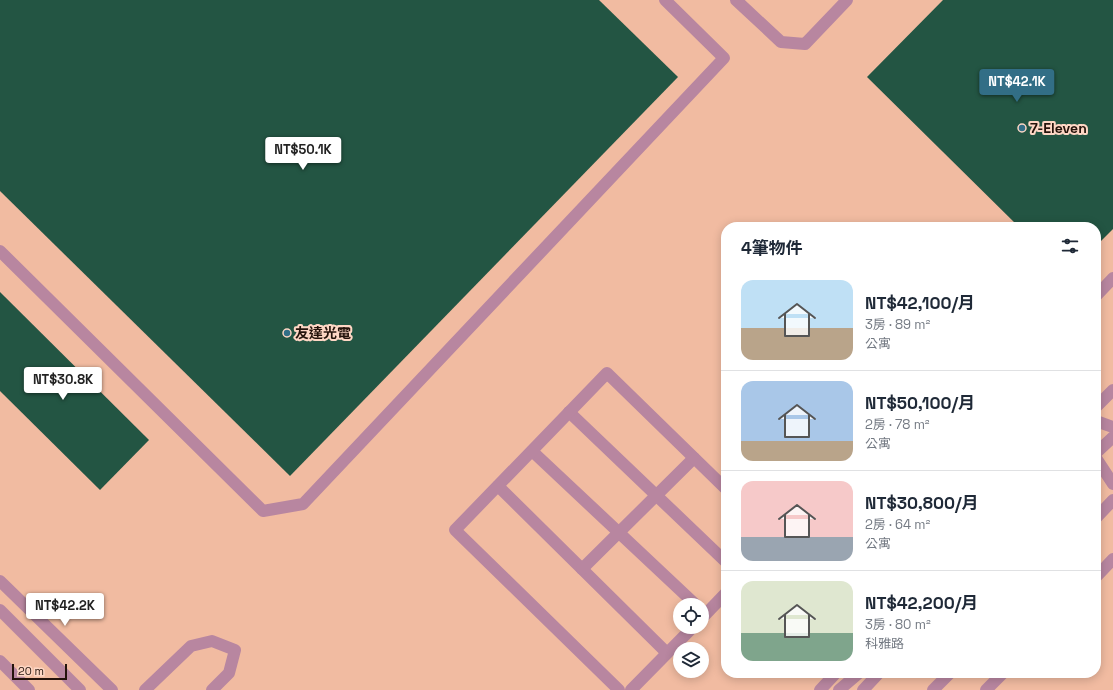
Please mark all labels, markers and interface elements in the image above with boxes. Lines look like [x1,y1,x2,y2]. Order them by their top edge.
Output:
pin: NT$42.1K [976,69,1058,103]
text: NT$42.1K [988,73,1046,90]
place label: 7-Eleven [1030,119,1087,137]
marker: 7-Eleven [1017,123,1027,133]
pin: NT$50.1K [262,137,344,171]
text: NT$50.1K [274,141,332,158]
icon: filters [1059,235,1081,257]
text: 4筆物件 [741,237,803,259]
text: NT$42,100/月 [865,292,975,314]
icon: home [773,296,821,344]
text: 3房 · 89 m² [865,316,930,333]
place label: 友達光電 [295,324,351,342]
marker: 友達光電 [282,328,292,338]
text: 公寓 [865,335,891,352]
pin: NT$30.8K [22,367,104,401]
text: NT$30.8K [33,371,93,388]
text: NT$50,100/月 [865,392,975,414]
icon: home [773,397,821,445]
text: 2房 · 78 m² [865,416,930,433]
text: 公寓 [865,435,891,452]
text: NT$30,800/月 [865,492,979,514]
icon: home [773,497,821,545]
text: 2房 · 64 m² [865,516,930,533]
text: 公寓 [865,535,891,552]
text: NT$42,200/月 [865,592,978,614]
pin: NT$42.2K [24,593,106,627]
text: NT$42.2K [35,597,95,614]
icon: home [773,597,821,645]
map controls [673,598,709,678]
button: locate [673,598,709,634]
text: 3房 · 80 m² [865,616,931,633]
text: 科雅路 [865,635,904,652]
button: layers [673,642,709,678]
scale bar [12,662,67,681]
text: 20 m [18,664,44,678]

